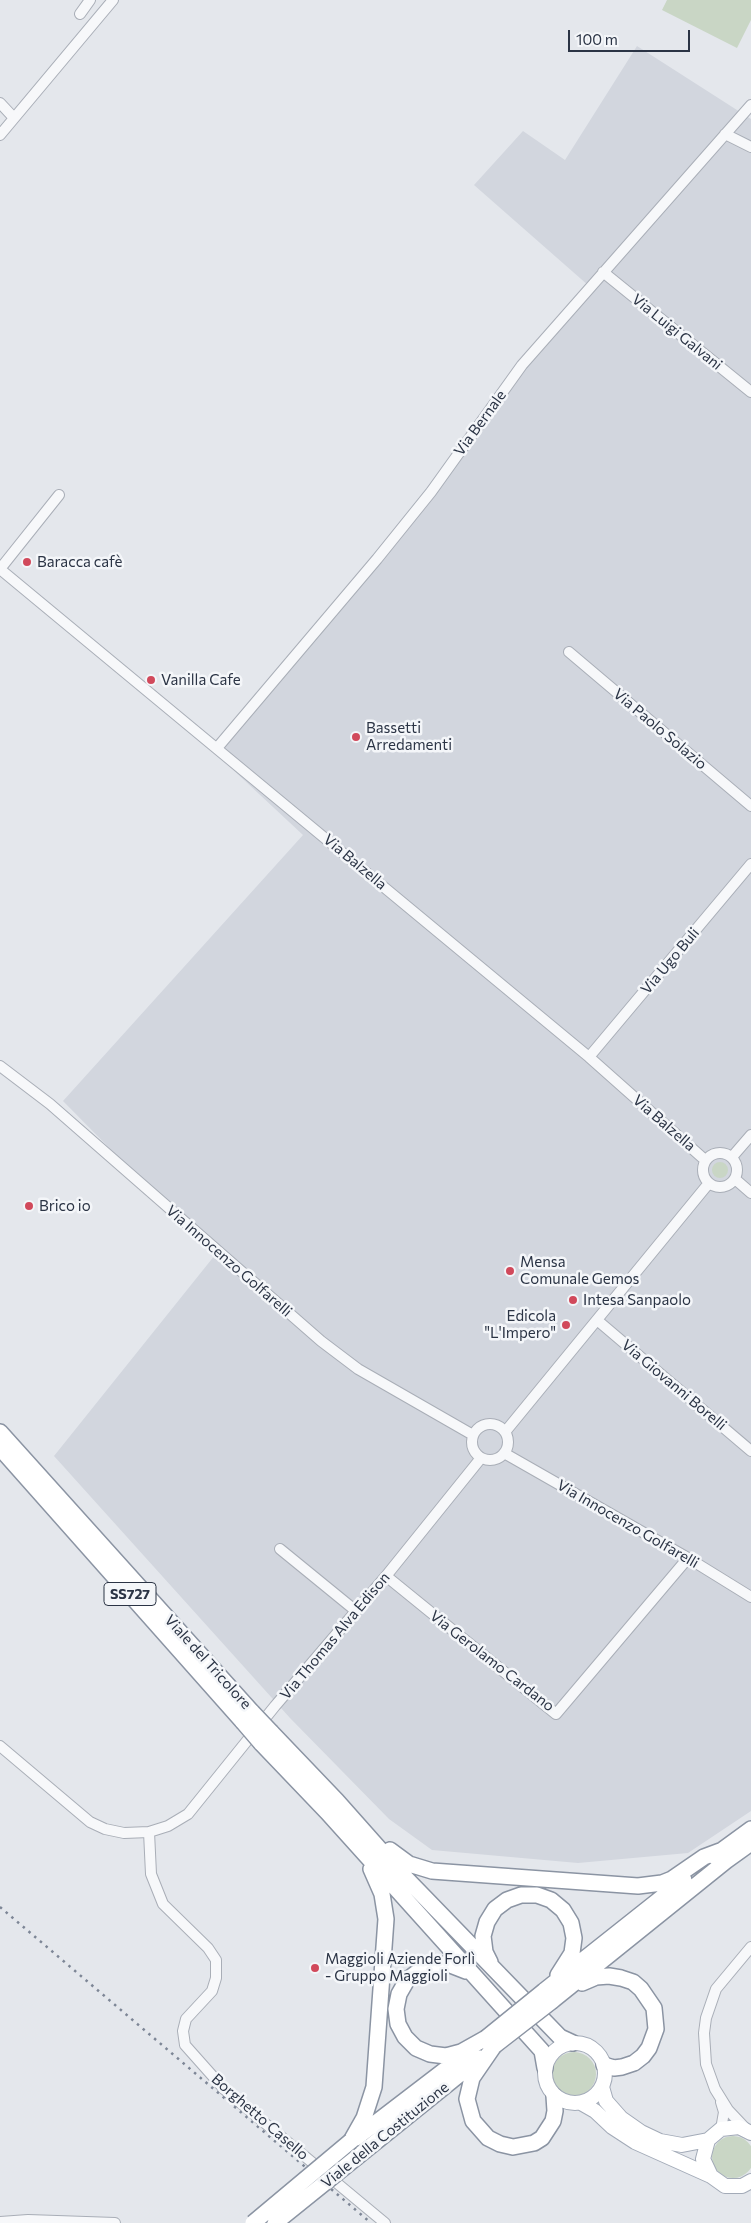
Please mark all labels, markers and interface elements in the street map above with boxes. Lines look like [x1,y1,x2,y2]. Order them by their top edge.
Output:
scale bar [571,20,694,52]
text: 100 m [576,30,618,48]
street label: Via Luigi Galvani [628,290,726,374]
street label: Via Bernale [450,387,510,459]
place label: Baracca cafè [37,553,122,571]
marker: Baracca cafè [21,556,33,568]
place label: Vanilla Cafe [161,671,241,689]
marker: Vanilla Cafe [145,674,157,686]
street label: Via Paolo Solazio [610,685,710,773]
place label: Bassetti Arredamenti [366,719,452,754]
marker: Bassetti Arredamenti [350,731,362,743]
street label: Via Balzella [320,830,390,894]
street label: Via Ugo Buli [637,924,703,998]
street label: Via Balzella [629,1091,699,1155]
place label: Brico io [39,1197,91,1215]
marker: Brico io [23,1200,35,1212]
street label: Via Innocenzo Golfarelli [162,1201,296,1321]
place label: Mensa Comunale Gemos [520,1253,639,1288]
marker: Mensa Comunale Gemos [504,1265,516,1277]
place label: Intesa Sanpaolo [583,1291,691,1309]
marker: Intesa Sanpaolo [567,1294,579,1306]
place label: Edicola "L'Impero" [484,1307,556,1342]
marker: Edicola "L'Impero" [560,1319,572,1331]
street label: Via Giovanni Borelli [618,1336,730,1434]
street label: Via Innocenzo Golfarelli [554,1476,702,1572]
street label: Via Thomas Alva Edison [276,1569,394,1703]
road number: SS727 [104,1582,156,1606]
street label: Via Gerolamo Cardano [426,1607,558,1715]
street label: Viale del Tricolore [161,1611,255,1713]
place label: Maggioli Aziende Forlì - Gruppo Maggioli [325,1950,475,1985]
marker: Maggioli Aziende Forlì - Gruppo Maggioli [309,1962,321,1974]
street label: Borghetto Casello [208,2070,312,2164]
street label: Viale della Costituzione [318,2078,452,2192]

